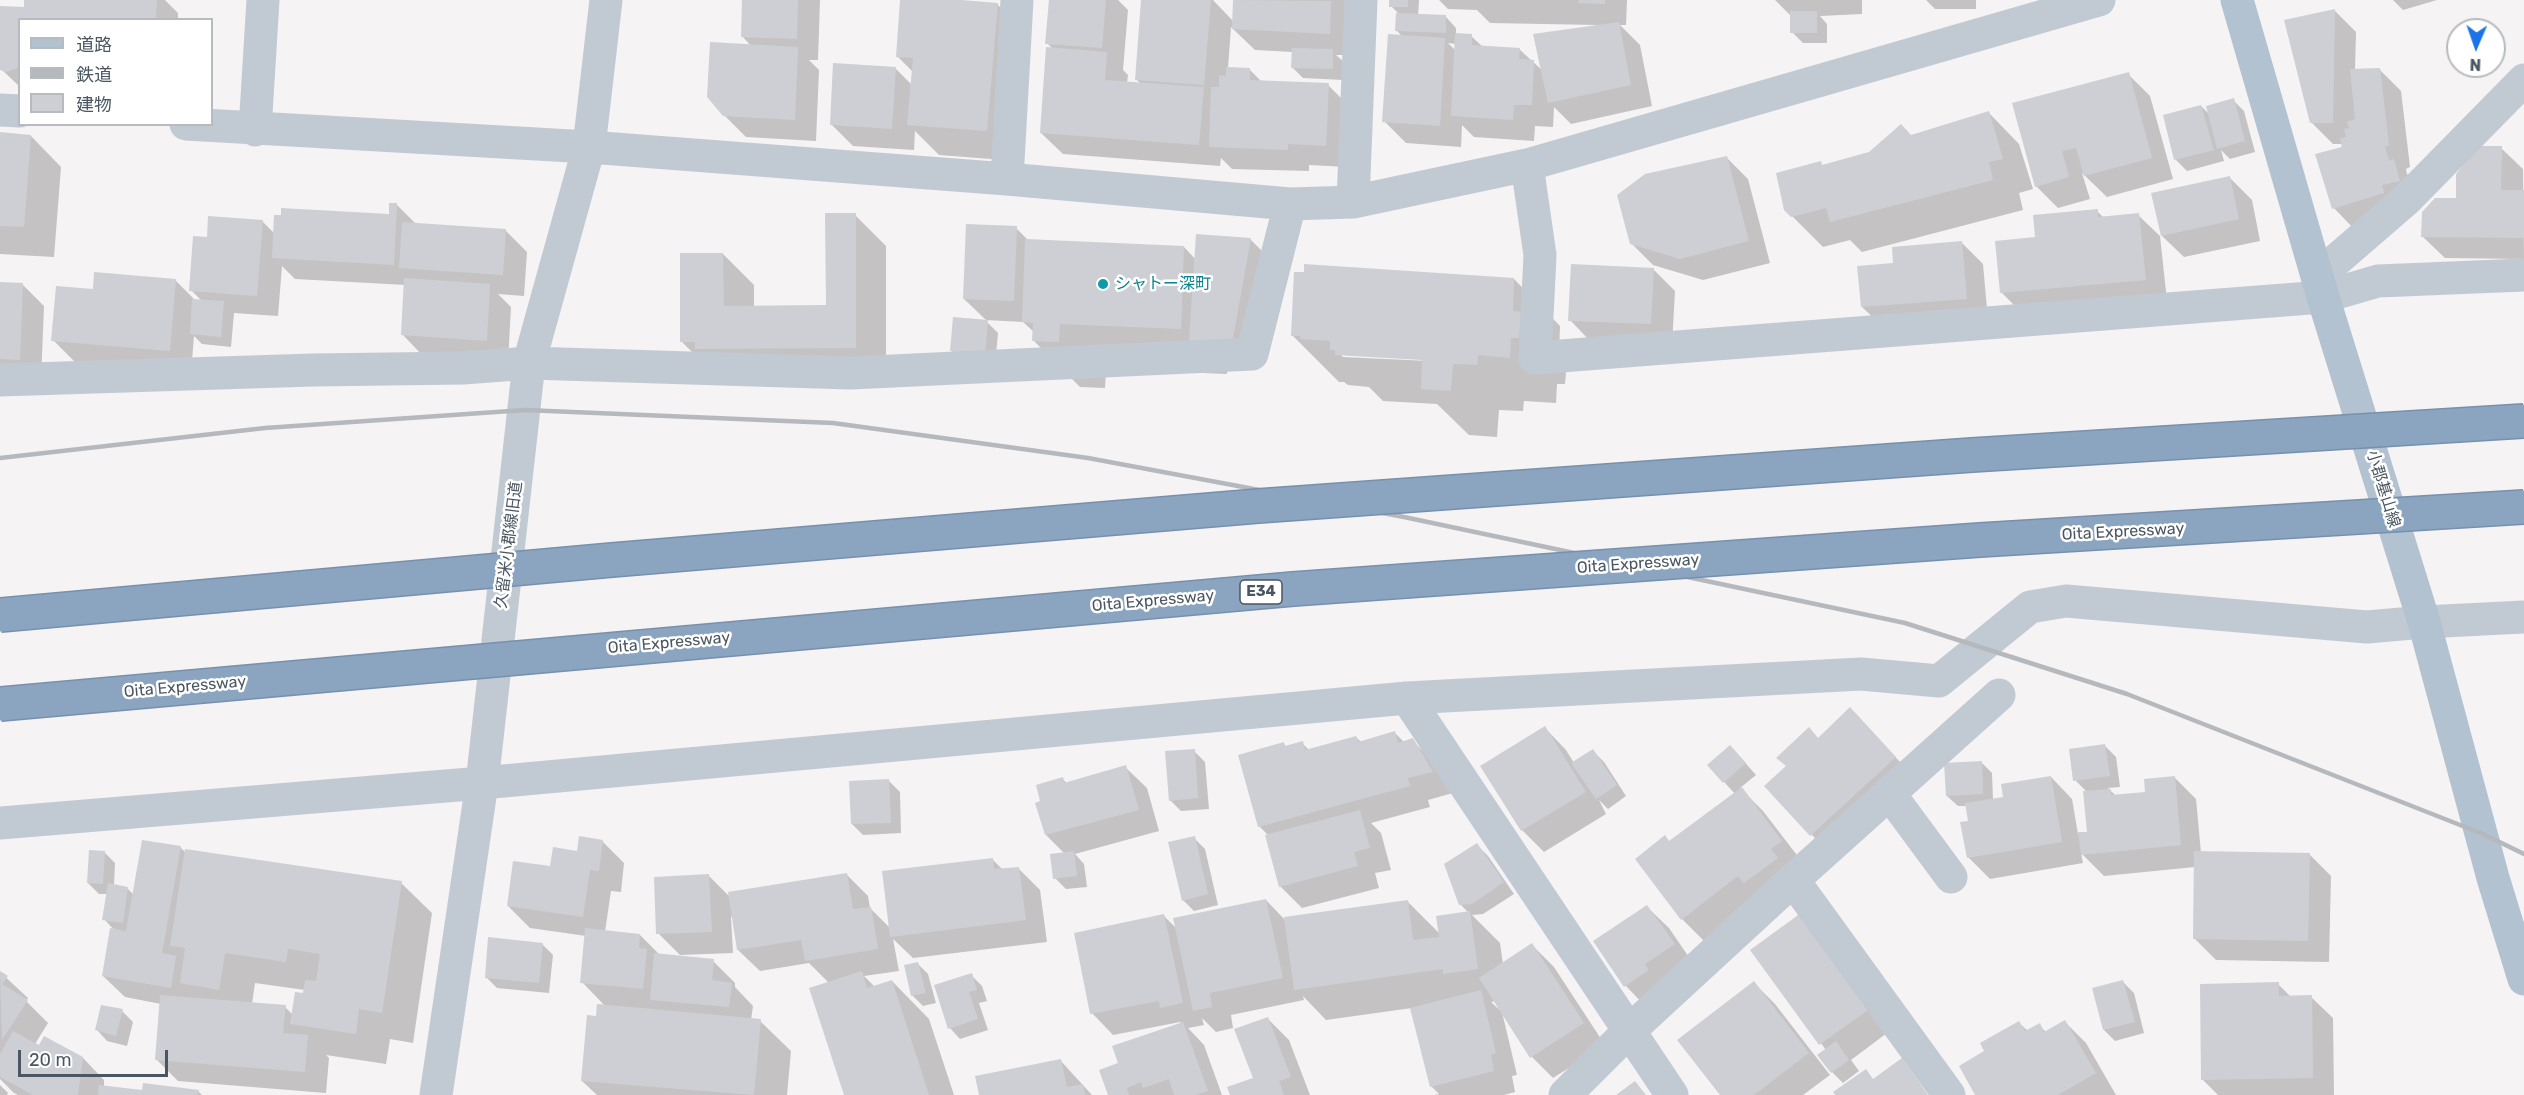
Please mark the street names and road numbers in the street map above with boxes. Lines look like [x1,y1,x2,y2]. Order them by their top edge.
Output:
street label: 小郡基山線 [2362,448,2404,530]
street label: 久留米小郡線旧道 [492,480,526,610]
street label: Oita Expressway [2061,519,2185,545]
street label: Oita Expressway [1576,550,1700,578]
road number: E34 [1240,580,1282,604]
street label: Oita Expressway [1091,586,1215,616]
street label: Oita Expressway [607,628,731,658]
street label: Oita Expressway [123,672,247,702]

